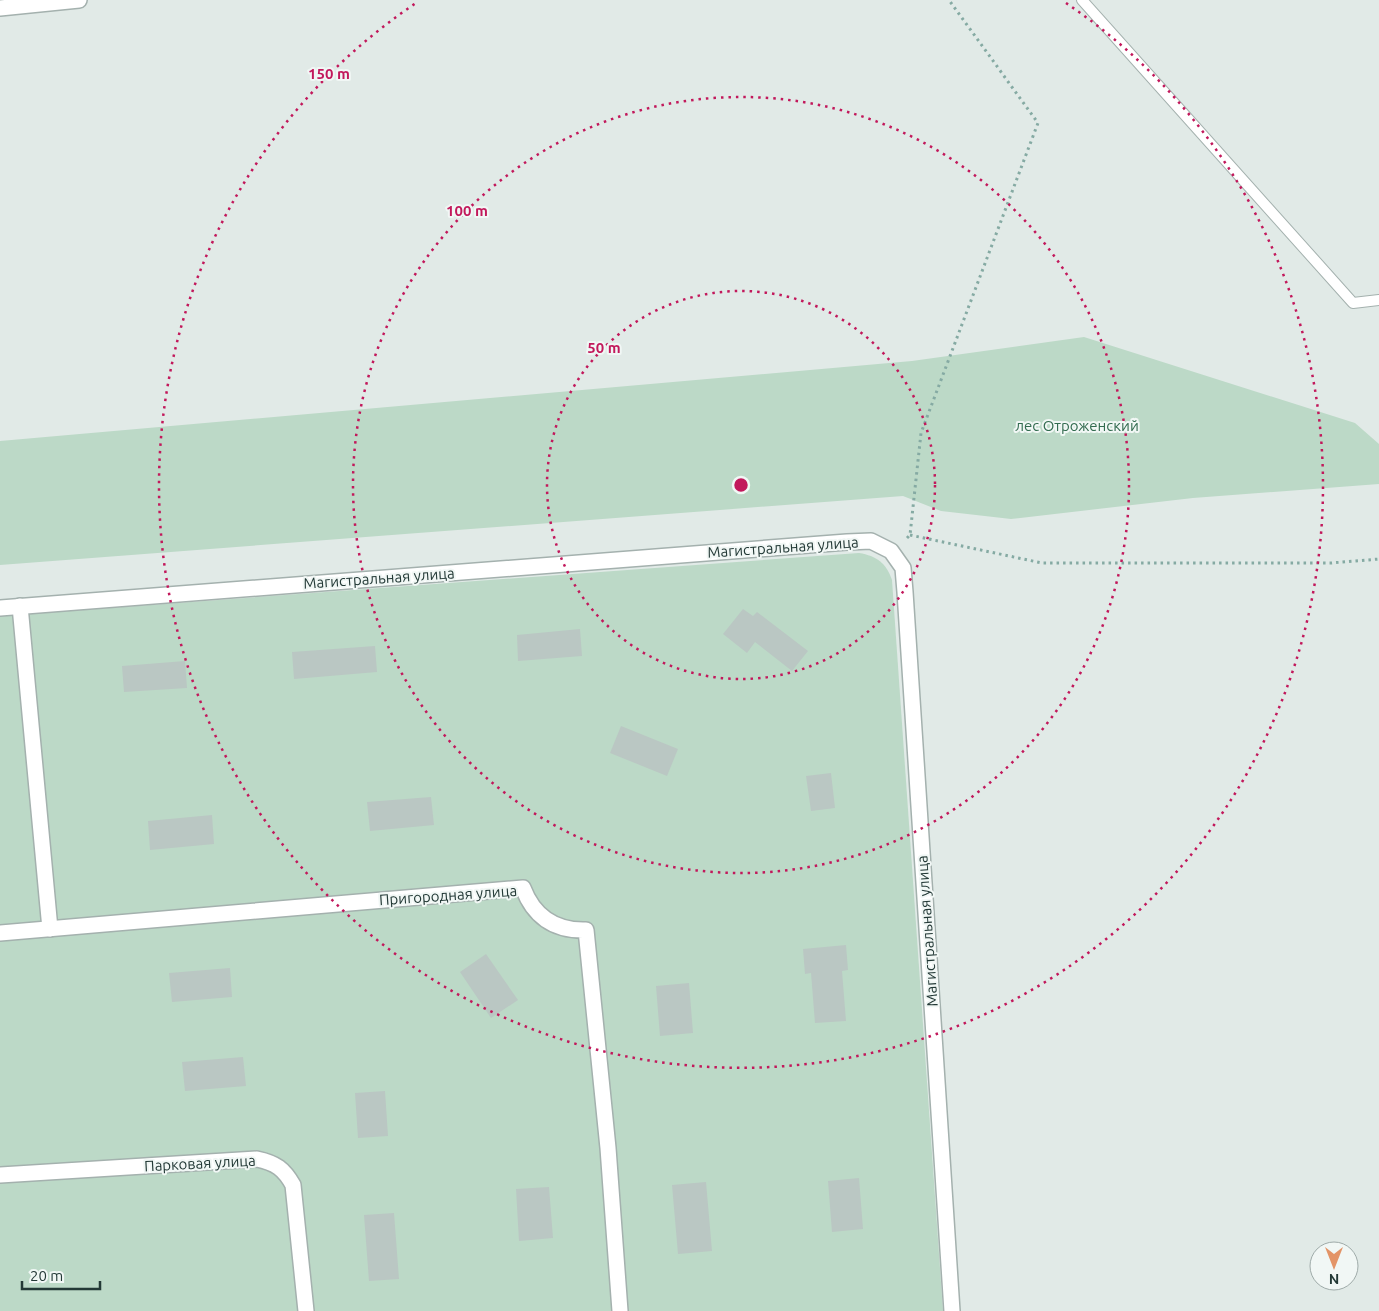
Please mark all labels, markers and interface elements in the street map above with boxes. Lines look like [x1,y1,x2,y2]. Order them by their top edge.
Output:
text: 150 m [308,65,350,82]
text: 100 m [446,202,488,219]
text: 50 m [587,339,621,356]
park label: лес Отроженский [1015,417,1139,434]
centre of rings [732,476,750,494]
street label: Магистральная улица [707,533,859,561]
street label: Магистральная улица [303,564,455,592]
street label: Магистральная улица [913,855,941,1007]
street label: Пригородная улица [378,882,518,908]
street label: Парковая улица [144,1152,256,1174]
north arrow [1309,1241,1359,1291]
scale bar [22,1258,100,1290]
text: 20 m [30,1267,63,1284]
text: N [1329,1271,1339,1287]

